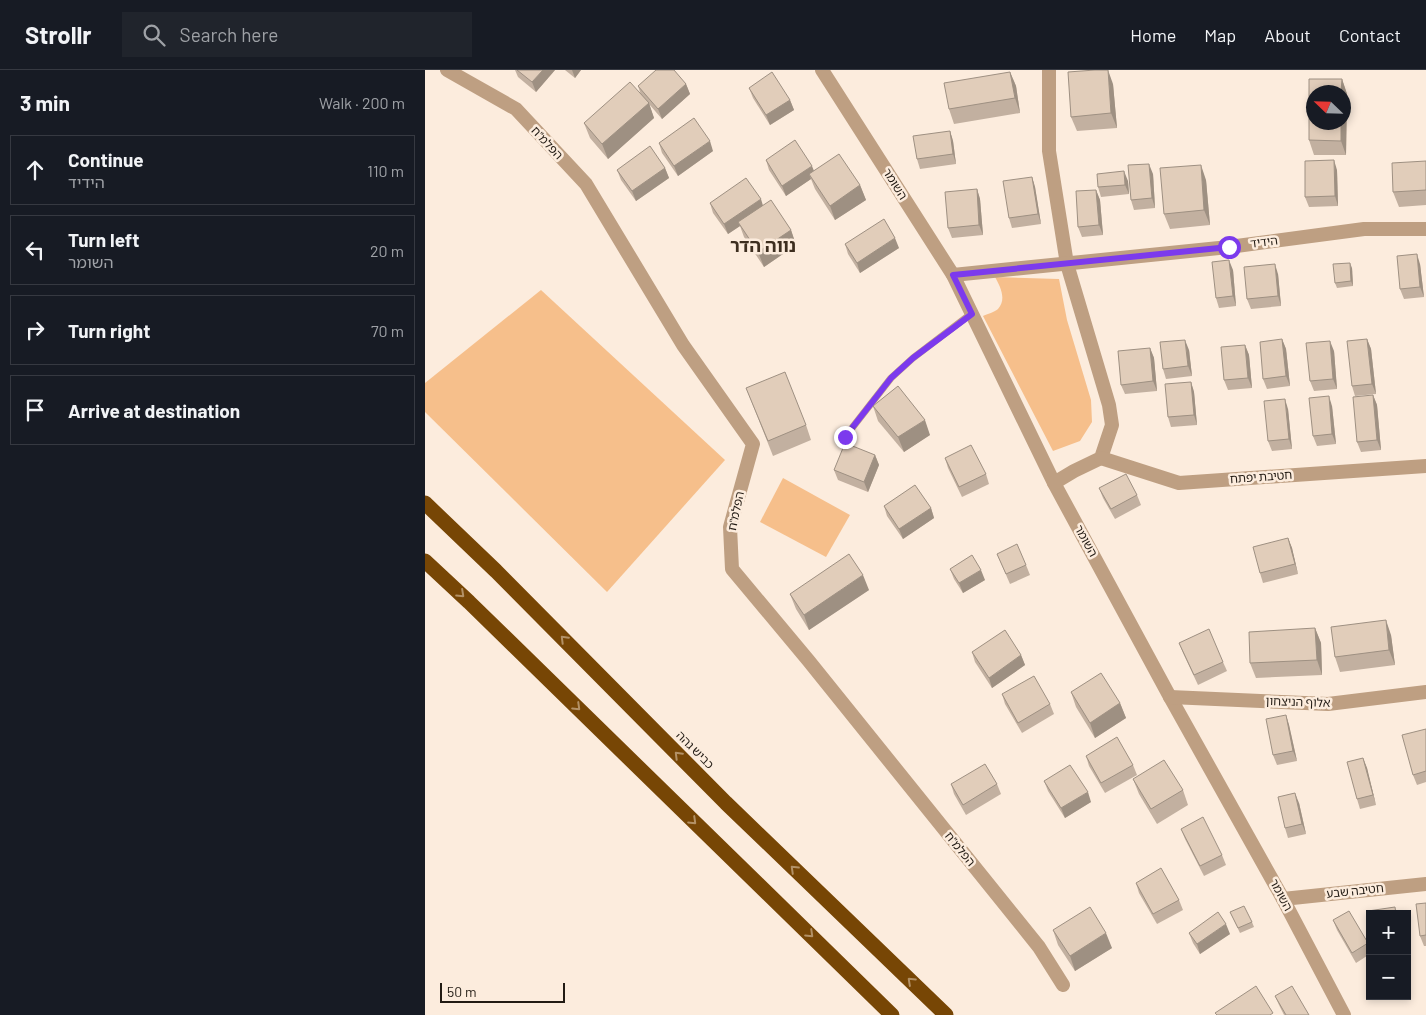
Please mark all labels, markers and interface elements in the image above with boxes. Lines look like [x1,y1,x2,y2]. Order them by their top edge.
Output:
search box [122,12,472,57]
text: Strollr [25,20,92,49]
icon: search [140,21,168,49]
text: Search here [180,23,278,46]
text: Home [1130,24,1176,46]
text: Map [1204,24,1236,46]
text: About [1264,24,1311,46]
text: Contact [1339,24,1401,46]
north arrow [1306,85,1351,130]
text: 3 min [20,90,70,115]
text: Walk · 200 m [319,93,405,112]
street label: הפלמ"ח [529,123,566,162]
text: Continue [68,148,144,171]
icon: ahead [21,156,49,184]
text: 110 m [367,161,404,180]
street label: השומר [881,165,911,202]
text: הידיד [68,172,105,191]
text: Turn left [68,228,139,251]
street label: הידיד [1249,232,1278,250]
district label: נווה הדר [730,234,796,256]
icon: left [21,236,49,264]
route start [1218,236,1241,259]
text: 20 m [370,241,404,260]
text: השומר [68,252,113,271]
icon: right [21,316,49,344]
text: Turn right [68,319,150,342]
text: 70 m [371,321,404,340]
icon: arrive [21,396,49,424]
text: Arrive at destination [68,399,240,422]
route end [834,426,857,449]
street label: חטיבת יפתח [1229,467,1293,485]
street label: הפלמ"ח [724,490,746,532]
street label: השומר [1072,522,1101,559]
one-way arrow [455,588,464,597]
one-way arrow [561,636,570,645]
street label: אלוף הניצחון [1265,693,1331,709]
one-way arrow [571,701,580,710]
street label: כביש גהה [674,728,717,771]
one-way arrow [675,751,684,760]
one-way arrow [688,815,697,824]
street label: הפלמ"ח [943,828,979,868]
one-way arrow [791,866,800,875]
street label: השומר [1268,876,1296,913]
street label: חטיבה שבע [1326,880,1384,900]
map controls [1366,910,1411,1000]
button: + [1366,910,1411,955]
one-way arrow [804,928,813,937]
button: − [1366,955,1411,1000]
one-way arrow [908,978,917,987]
scale bar [440,980,565,1003]
text: 50 m [447,983,476,1000]

